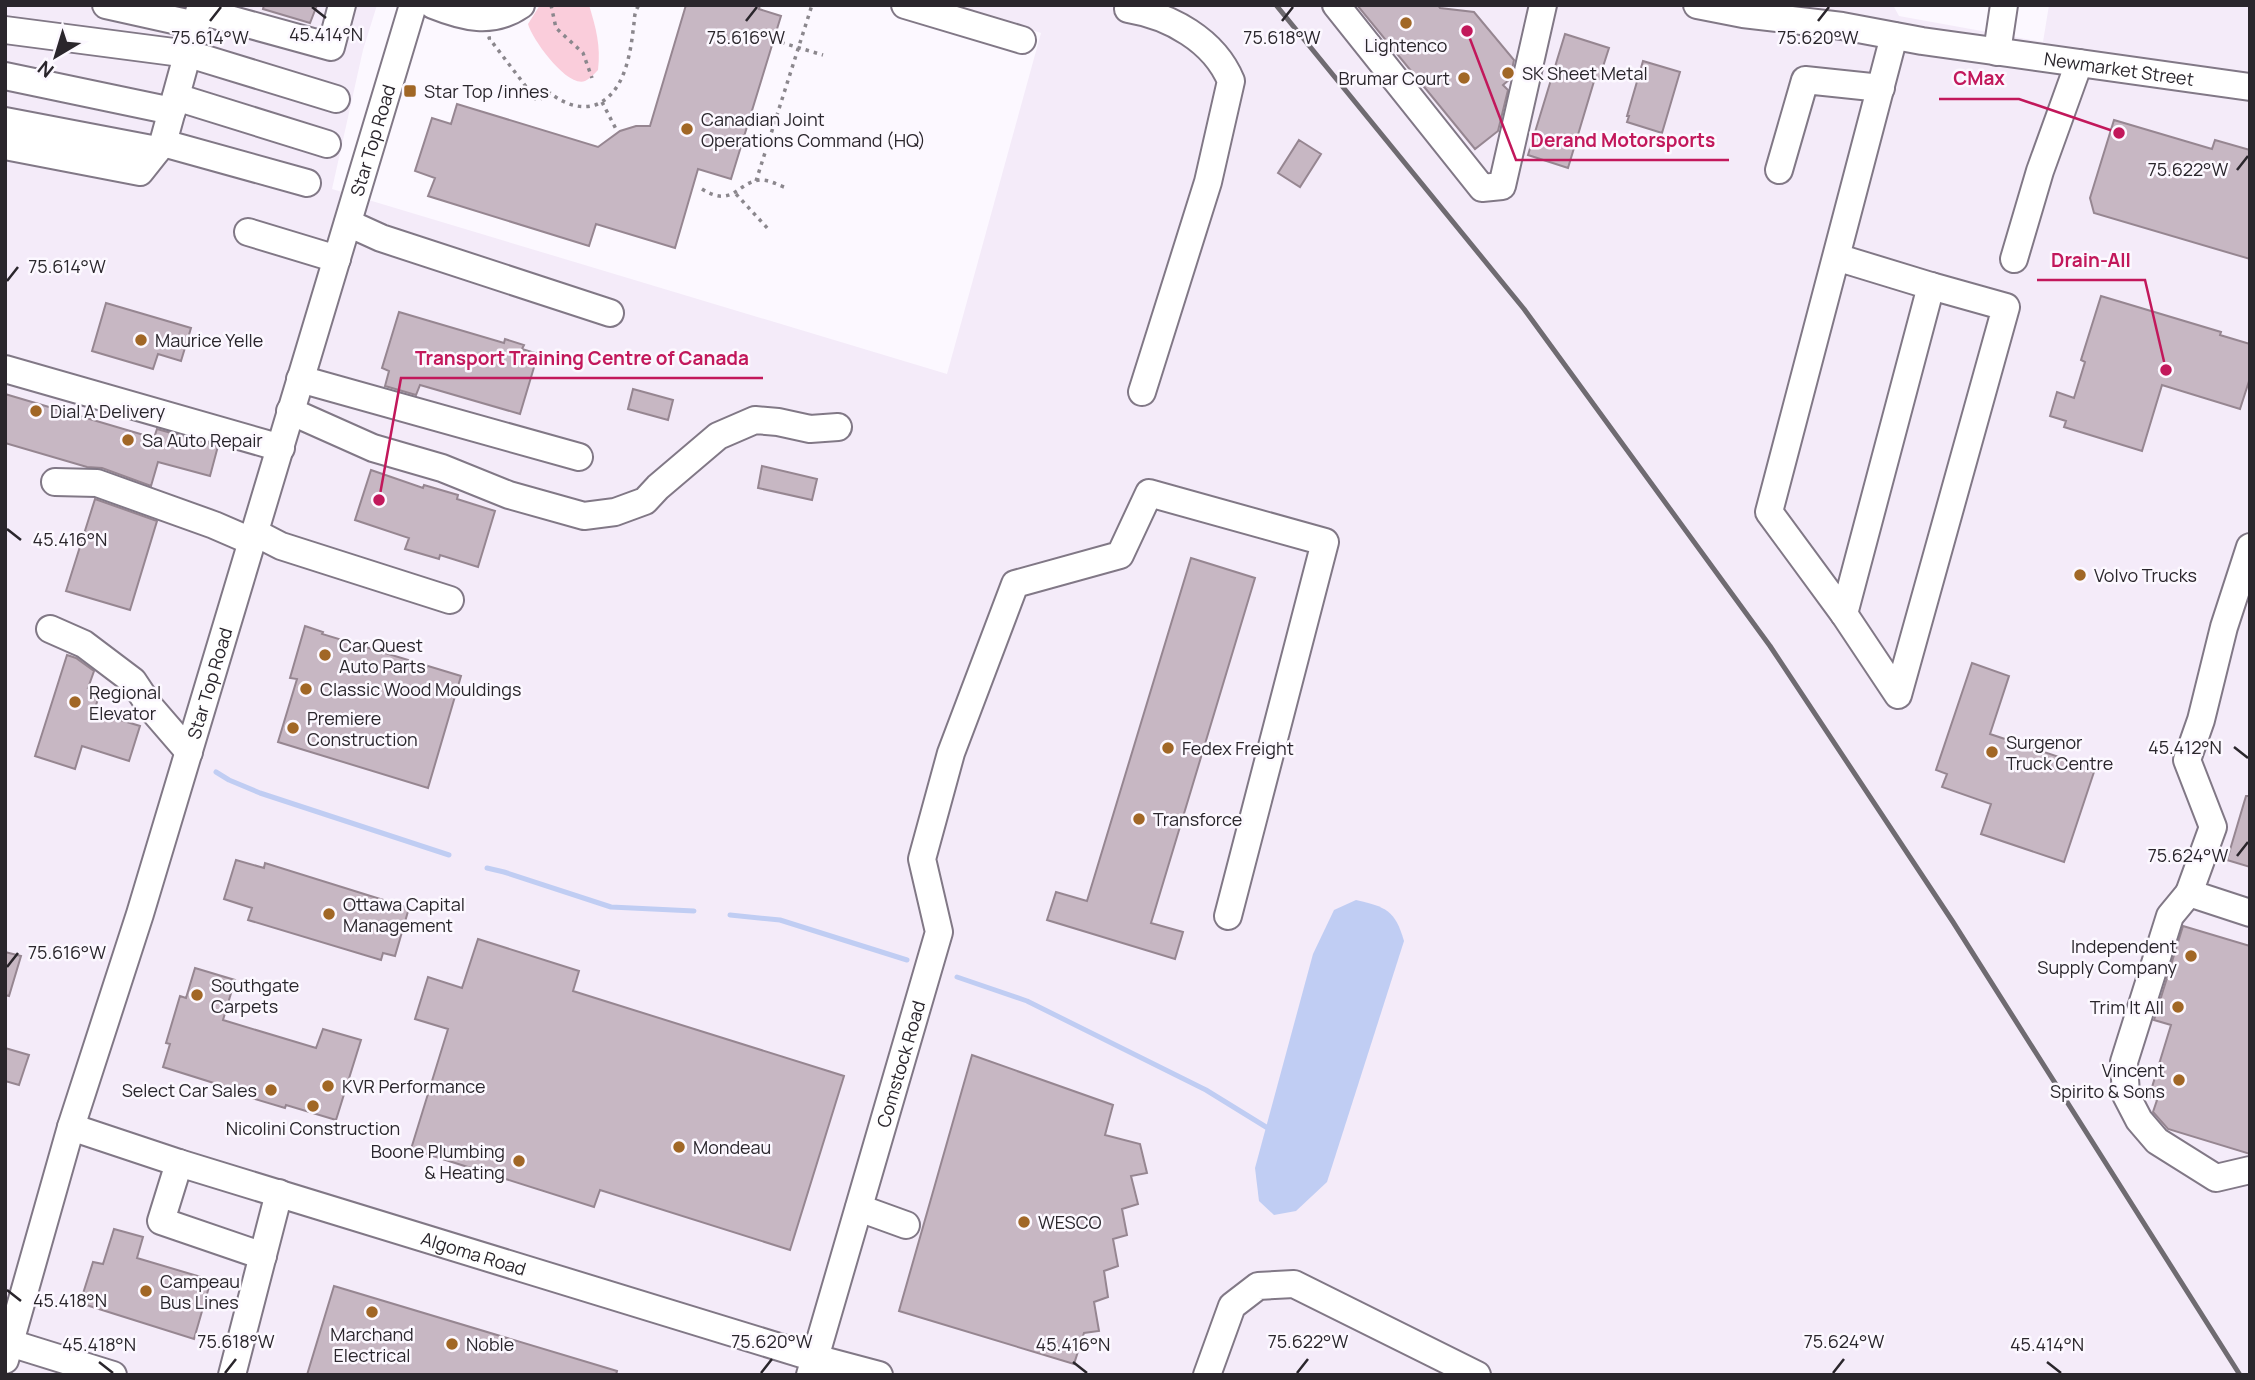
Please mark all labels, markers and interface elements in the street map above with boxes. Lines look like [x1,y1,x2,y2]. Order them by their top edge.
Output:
marker: Lightenco [1398,15,1414,31]
north arrow [21,21,91,91]
text: 45.414°N [289,22,363,46]
text: 75.614°W [171,25,249,49]
text: 75.616°W [707,25,785,49]
text: 75.618°W [1243,25,1321,49]
text: 75.620°W [1777,25,1859,49]
place label: Lightenco [1365,33,1447,57]
street label: Newmarket Street [2043,46,2196,91]
text: N [32,55,59,84]
callout: CMax [1939,59,2019,99]
place label: SK Sheet Metal [1522,61,1648,85]
marker: SK Sheet Metal [1500,65,1516,81]
text: CMax [1953,65,2005,91]
place label: Brumar Court [1339,66,1450,90]
marker: Brumar Court [1456,70,1472,86]
place label: Star Top /innes [424,79,549,103]
street label: Star Top Road [344,82,400,199]
marker: Star Top /innes [402,83,418,99]
place label: Canadian Joint Operations Command (HQ) [701,107,926,152]
callout: Derand Motorsports [1516,120,1729,160]
marker: Canadian Joint Operations Command (HQ) [679,121,695,137]
text: Derand Motorsports [1531,127,1715,153]
text: 75.622°W [2148,157,2228,181]
callout: Drain-All [2037,240,2145,280]
text: Drain-All [2051,247,2131,273]
text: 75.614°W [28,254,106,278]
place label: Maurice Yelle [155,328,263,352]
marker: Maurice Yelle [133,332,149,348]
callout: Transport Training Centre of Canada [401,338,763,378]
text: Transport Training Centre of Canada [415,345,749,371]
place label: Dial A Delivery [50,399,166,423]
marker: Dial A Delivery [28,403,44,419]
place label: Sa Auto Repair [142,428,263,452]
marker: Sa Auto Repair [120,432,136,448]
text: 45.416°N [33,527,107,551]
place label: Volvo Trucks [2094,563,2197,587]
marker: Volvo Trucks [2072,567,2088,583]
street label: Star Top Road [181,625,237,742]
place label: Car Quest Auto Parts [339,633,426,678]
marker: Car Quest Auto Parts [317,647,333,663]
place label: Classic Wood Mouldings [320,677,521,701]
place label: Regional Elevator [89,680,161,725]
marker: Classic Wood Mouldings [298,681,314,697]
marker: Regional Elevator [67,694,83,710]
place label: Premiere Construction [307,706,418,751]
marker: Premiere Construction [285,720,301,736]
place label: Surgenor Truck Centre [2006,730,2113,775]
text: 45.412°N [2148,735,2222,759]
place label: Fedex Freight [1182,736,1294,760]
marker: Fedex Freight [1160,740,1176,756]
marker: Surgenor Truck Centre [1984,744,2000,760]
place label: Transforce [1153,807,1242,831]
marker: Transforce [1131,811,1147,827]
text: 75.624°W [2148,843,2228,867]
place label: Ottawa Capital Management [343,892,465,937]
marker: Ottawa Capital Management [321,906,337,922]
place label: Independent Supply Company [2037,934,2177,979]
text: 75.616°W [28,940,106,964]
marker: Independent Supply Company [2183,948,2199,964]
place label: Southgate Carpets [211,973,299,1018]
marker: Southgate Carpets [189,987,205,1003]
place label: Trim It All [2090,995,2164,1019]
street label: Comstock Road [871,998,930,1130]
marker: Trim It All [2170,999,2186,1015]
place label: Vincent Spirito & Sons [2050,1058,2165,1103]
marker: Vincent Spirito & Sons [2171,1072,2187,1088]
place label: KVR Performance [342,1074,486,1098]
place label: Select Car Sales [122,1078,257,1102]
marker: KVR Performance [320,1078,336,1094]
marker: Select Car Sales [263,1082,279,1098]
marker: Nicolini Construction [305,1098,321,1114]
place label: Nicolini Construction [226,1116,400,1140]
place label: Mondeau [693,1135,771,1159]
place label: Boone Plumbing & Heating [371,1139,505,1184]
marker: Mondeau [671,1139,687,1155]
marker: Boone Plumbing & Heating [511,1153,527,1169]
place label: WESCO [1038,1210,1102,1234]
marker: WESCO [1016,1214,1032,1230]
street label: Algoma Road [418,1226,529,1281]
place label: Campeau Bus Lines [160,1269,240,1314]
marker: Campeau Bus Lines [138,1283,154,1299]
text: 45.418°N [33,1288,107,1312]
marker: Marchand Electrical [364,1304,380,1320]
place label: Marchand Electrical [330,1322,414,1367]
text: 75.618°W [197,1329,275,1353]
text: 75.620°W [731,1329,813,1353]
text: 75.622°W [1268,1329,1348,1353]
text: 75.624°W [1804,1329,1884,1353]
text: 45.418°N [62,1332,136,1356]
place label: Noble [466,1332,514,1356]
text: 45.416°N [1036,1332,1110,1356]
text: 45.414°N [2010,1332,2084,1356]
marker: Noble [444,1336,460,1352]

